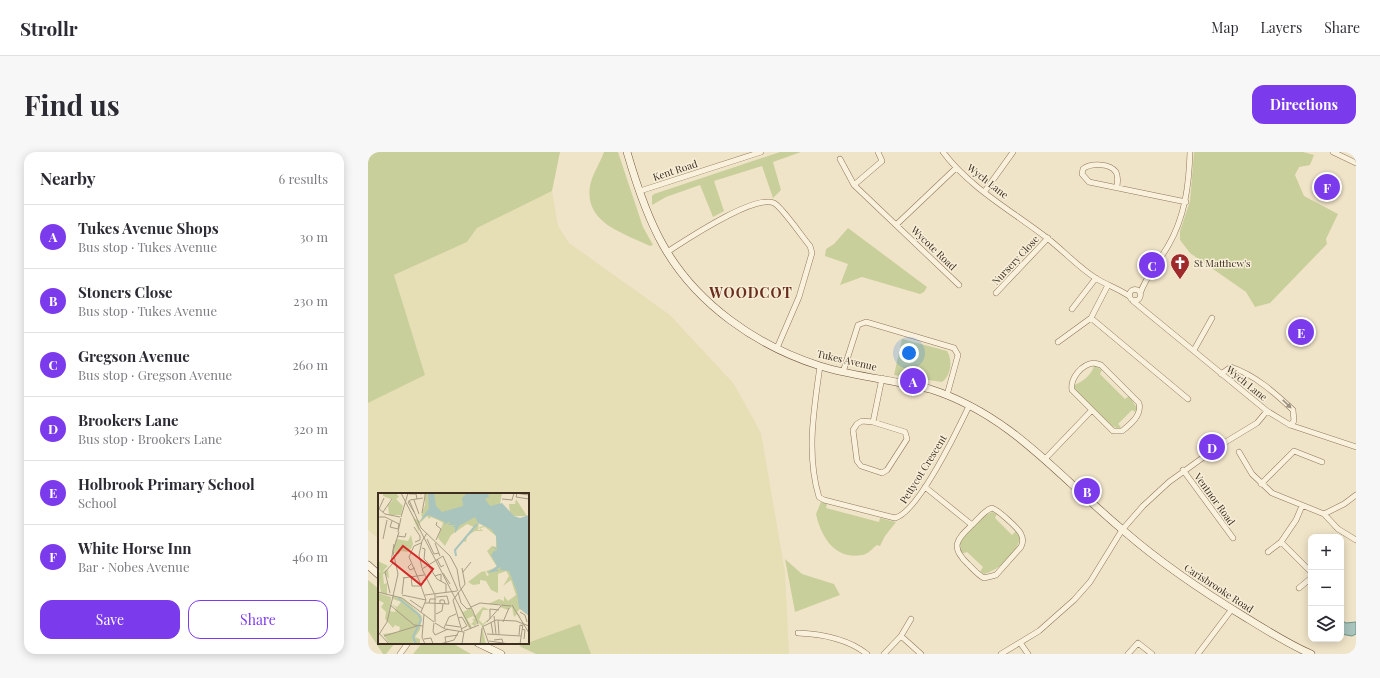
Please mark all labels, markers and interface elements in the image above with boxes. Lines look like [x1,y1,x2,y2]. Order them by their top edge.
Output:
text: Strollr [20,15,78,41]
text: Map [1211,18,1239,37]
text: Layers [1261,18,1302,37]
text: Share [1324,18,1360,37]
button: Directions [1252,85,1356,124]
text: Find us [24,86,120,123]
street label: Kent Road [651,156,699,184]
street label: Wych Lane [964,160,1012,202]
text: Nearby [40,167,95,189]
text: 6 results [278,170,328,187]
pin: F [1314,172,1340,202]
text: Tukes Avenue Shops [78,218,219,238]
street label: Wycote Road [908,222,960,273]
text: A [49,228,57,245]
text: 30 m [300,228,328,245]
street label: Nursery Close [988,232,1042,288]
text: Bus stop · Tukes Avenue [78,238,217,255]
pin: C [1139,250,1165,280]
church icon: St Matthew's [1169,252,1191,280]
place label: St Matthew's [1194,256,1251,270]
text: Stoners Close [78,282,173,302]
district label: WOODCOT [708,283,793,302]
text: B [49,292,57,309]
text: 230 m [293,292,328,309]
text: Bus stop · Tukes Avenue [78,302,217,319]
pin: E [1288,317,1314,347]
your location [899,343,919,363]
text: Gregson Avenue [78,346,190,366]
street label: Tukes Avenue [816,346,878,374]
text: C [48,356,58,373]
text: 260 m [292,356,328,373]
street label: Wych Lane [1223,362,1270,404]
text: Bus stop · Gregson Avenue [78,366,232,383]
pin: A [900,366,926,396]
one-way arrow [1282,399,1292,409]
text: Brookers Lane [78,410,179,430]
text: D [48,420,58,437]
text: 320 m [293,420,328,437]
text: Bus stop · Brookers Lane [78,430,222,447]
street label: Pettycot Crescent [896,432,950,506]
pin: D [1199,432,1225,462]
street label: Ventnor Road [1191,469,1239,528]
text: Holbrook Primary School [78,474,255,494]
pin: B [1074,476,1100,506]
text: E [49,484,57,501]
text: 400 m [291,484,328,501]
inset map [378,493,529,644]
text: School [78,494,117,511]
map controls [1308,534,1344,642]
button: + [1308,534,1344,570]
text: White Horse Inn [78,538,192,558]
text: F [49,548,57,565]
text: 460 m [292,548,328,565]
text: Bar · Nobes Avenue [78,558,189,575]
street label: Carisbrooke Road [1182,560,1256,616]
button: − [1308,570,1344,606]
button: Save [40,600,180,639]
button: Share [188,600,328,639]
button: layers [1308,606,1344,642]

